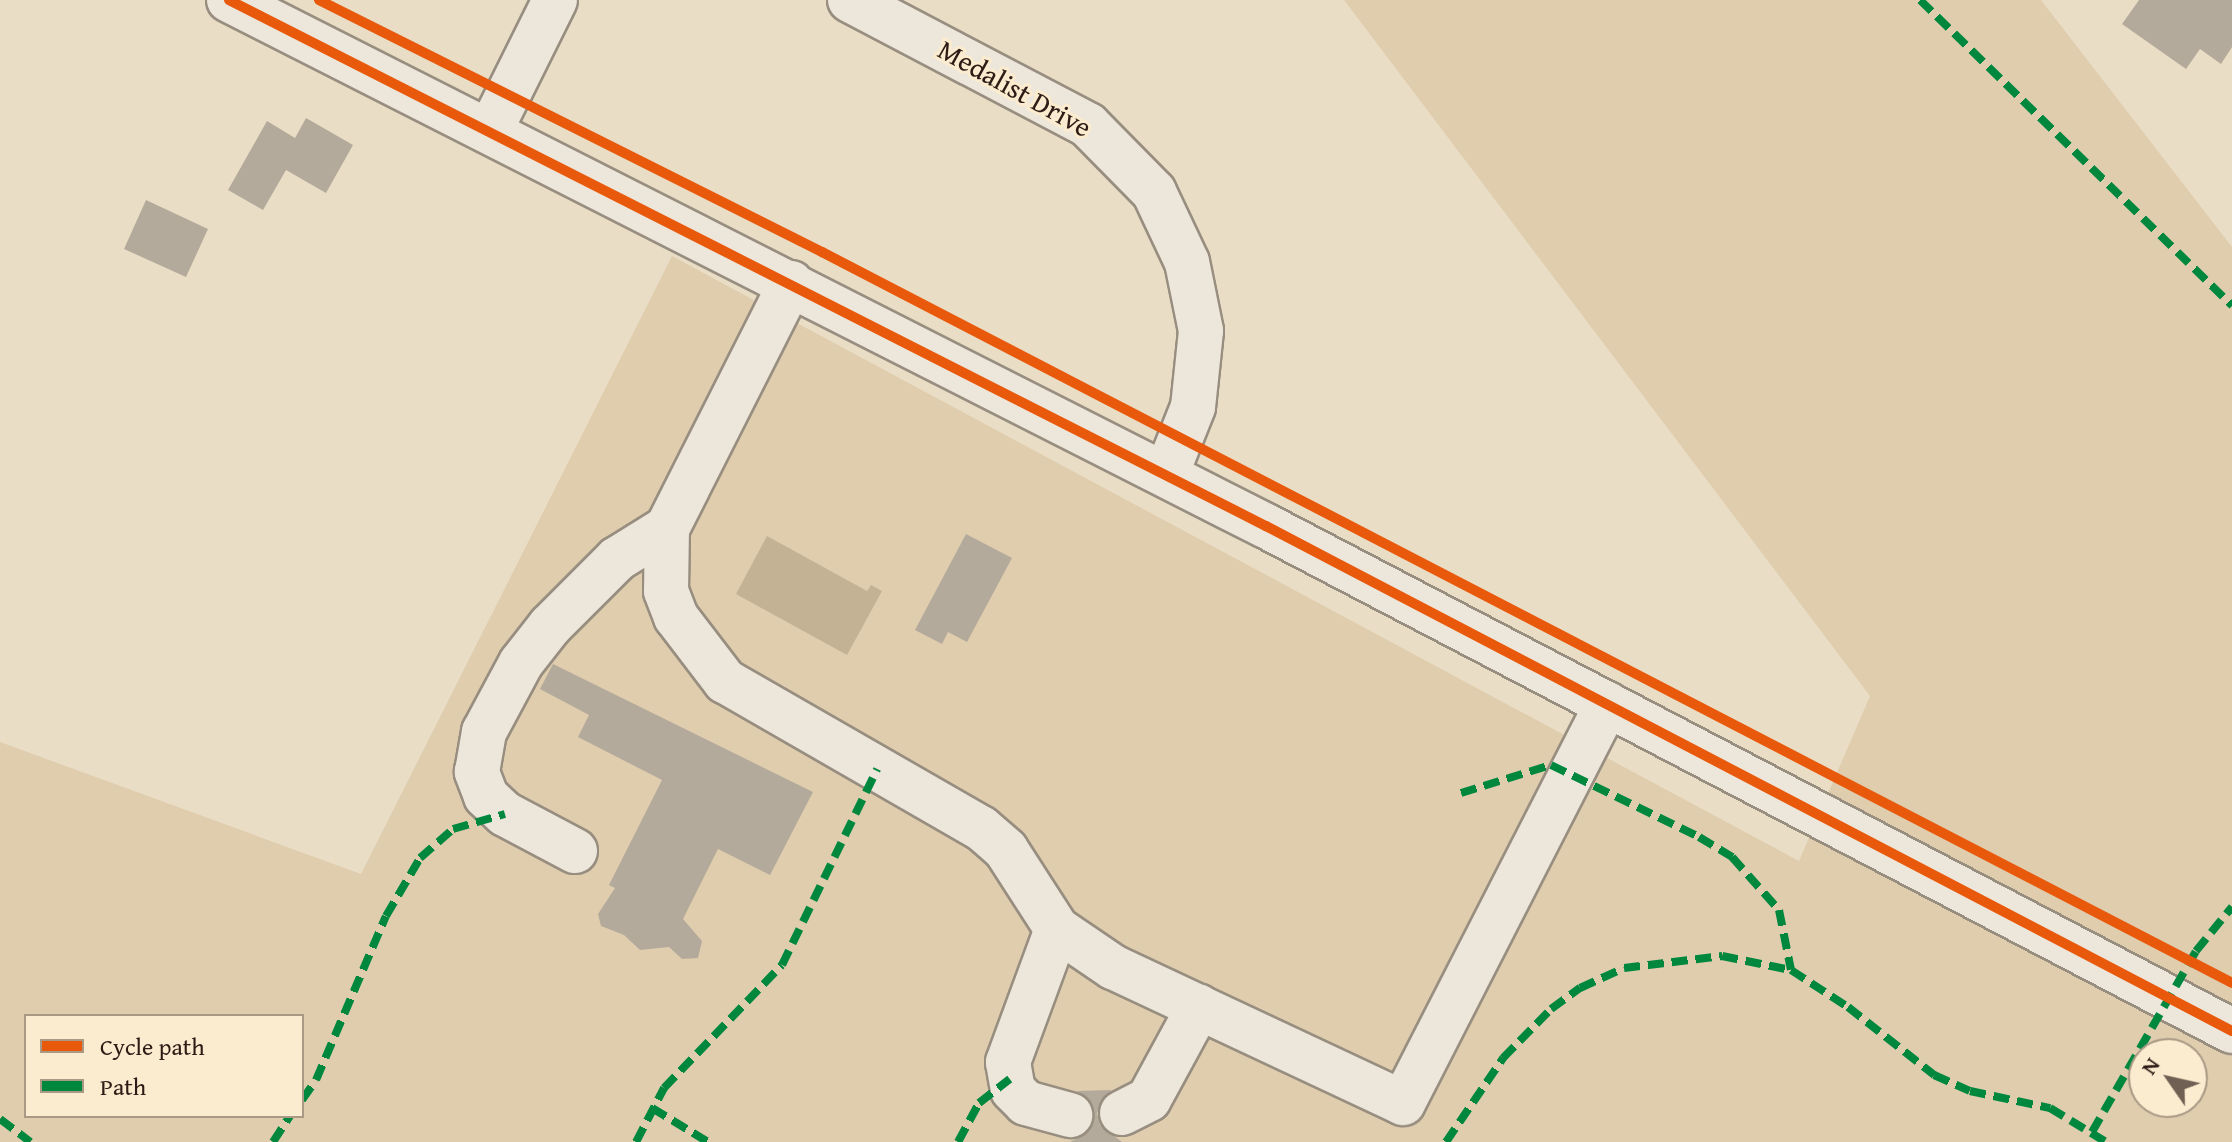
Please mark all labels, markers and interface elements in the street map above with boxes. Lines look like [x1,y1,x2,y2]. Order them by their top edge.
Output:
street label: Medalist Drive [933,32,1097,144]
legend [24,1014,304,1118]
text: Cycle path [100,1029,205,1064]
north arrow [2128,1038,2208,1118]
text: N [2132,1051,2167,1081]
text: Path [100,1069,146,1104]

